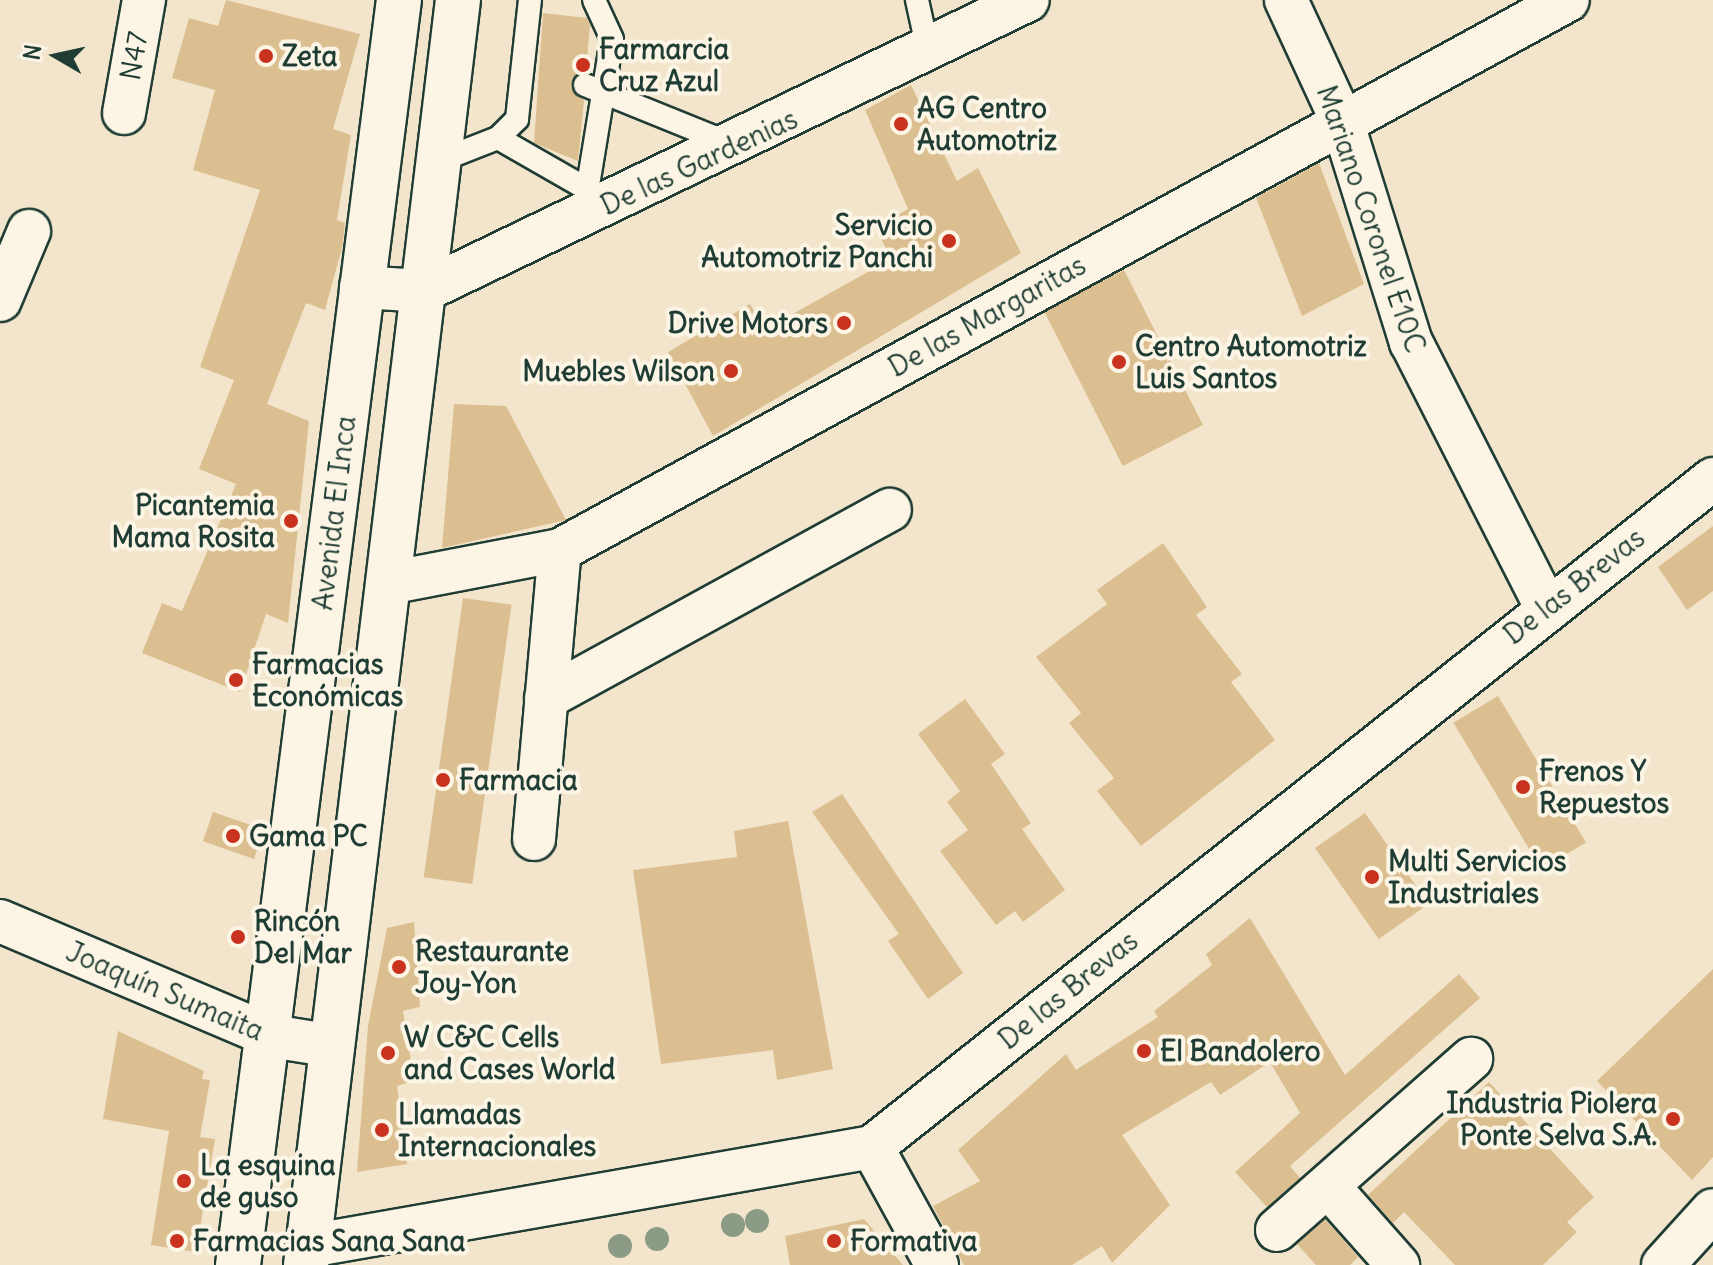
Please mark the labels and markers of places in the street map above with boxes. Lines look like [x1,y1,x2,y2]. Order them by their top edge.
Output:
place label: Farmarcia Cruz Azul [599,32,729,98]
place label: Zeta [282,39,337,73]
marker: Zeta [257,47,275,65]
marker: Farmarcia Cruz Azul [574,56,592,74]
place label: AG Centro Automotriz [917,91,1057,157]
marker: AG Centro Automotriz [892,115,910,133]
place label: Servicio Automotriz Panchi [701,208,933,274]
marker: Servicio Automotriz Panchi [940,232,958,250]
place label: Drive Motors [668,306,828,340]
marker: Drive Motors [835,314,853,332]
place label: Centro Automotriz Luis Santos [1135,329,1367,395]
marker: Centro Automotriz Luis Santos [1110,353,1128,371]
place label: Muebles Wilson [522,354,715,388]
marker: Muebles Wilson [722,362,740,380]
place label: Picantemia Mama Rosita [112,488,275,554]
marker: Picantemia Mama Rosita [282,512,300,530]
place label: Farmacias Económicas [252,647,403,713]
marker: Farmacias Económicas [227,671,245,689]
place label: Frenos Y Repuestos [1539,754,1669,820]
place label: Farmacia [459,763,578,797]
marker: Farmacia [434,771,452,789]
marker: Frenos Y Repuestos [1514,778,1532,796]
place label: Gama PC [249,819,368,853]
marker: Gama PC [224,827,242,845]
place label: Multi Servicios Industriales [1388,844,1566,910]
marker: Multi Servicios Industriales [1363,868,1381,886]
place label: Rincón Del Mar [254,904,352,970]
marker: Rincón Del Mar [229,928,247,946]
place label: Restaurante Joy-Yon [415,934,569,1000]
marker: Restaurante Joy-Yon [390,958,408,976]
place label: W C&C Cells and Cases World [404,1020,615,1086]
place label: El Bandolero [1160,1034,1320,1068]
marker: El Bandolero [1135,1042,1153,1060]
marker: W C&C Cells and Cases World [379,1044,397,1062]
place label: Industria Piolera Ponte Selva S.A. [1446,1086,1657,1152]
place label: Llamadas Internacionales [398,1097,596,1163]
marker: Industria Piolera Ponte Selva S.A. [1664,1110,1682,1128]
marker: Llamadas Internacionales [373,1121,391,1139]
place label: La esquina de guso [200,1148,336,1214]
marker: La esquina de guso [175,1172,193,1190]
place label: Farmacias Sana Sana [193,1224,465,1258]
place label: Formativa [850,1224,977,1258]
marker: Farmacias Sana Sana [168,1232,186,1250]
marker: Formativa [825,1232,843,1250]

